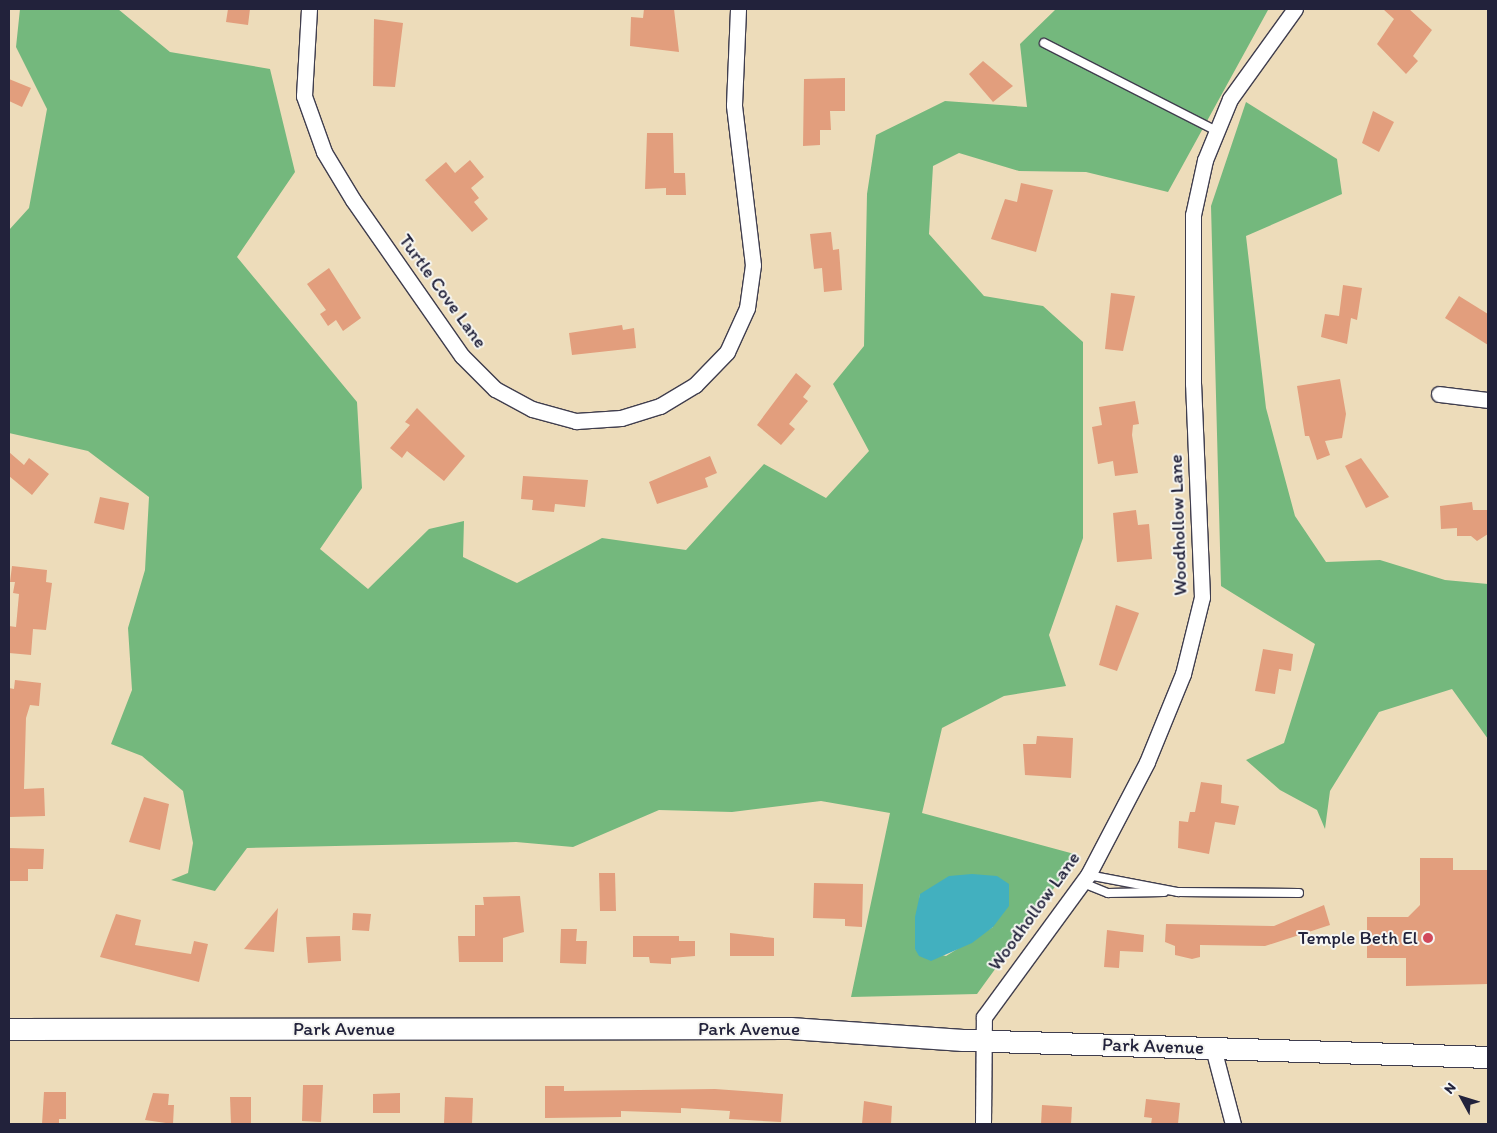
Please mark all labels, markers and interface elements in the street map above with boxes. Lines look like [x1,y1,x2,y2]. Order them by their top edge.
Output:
street label: Turtle Cove Lane [394,229,492,353]
street label: Woodhollow Lane [1164,454,1192,596]
street label: Woodhollow Lane [983,847,1085,975]
place label: Temple Beth El [1298,927,1418,949]
marker: Temple Beth El [1422,932,1434,944]
street label: Park Avenue [293,1018,395,1040]
street label: Park Avenue [698,1018,800,1040]
street label: Park Avenue [1102,1033,1204,1059]
north arrow [1437,1073,1487,1123]
text: N [1440,1079,1460,1097]

